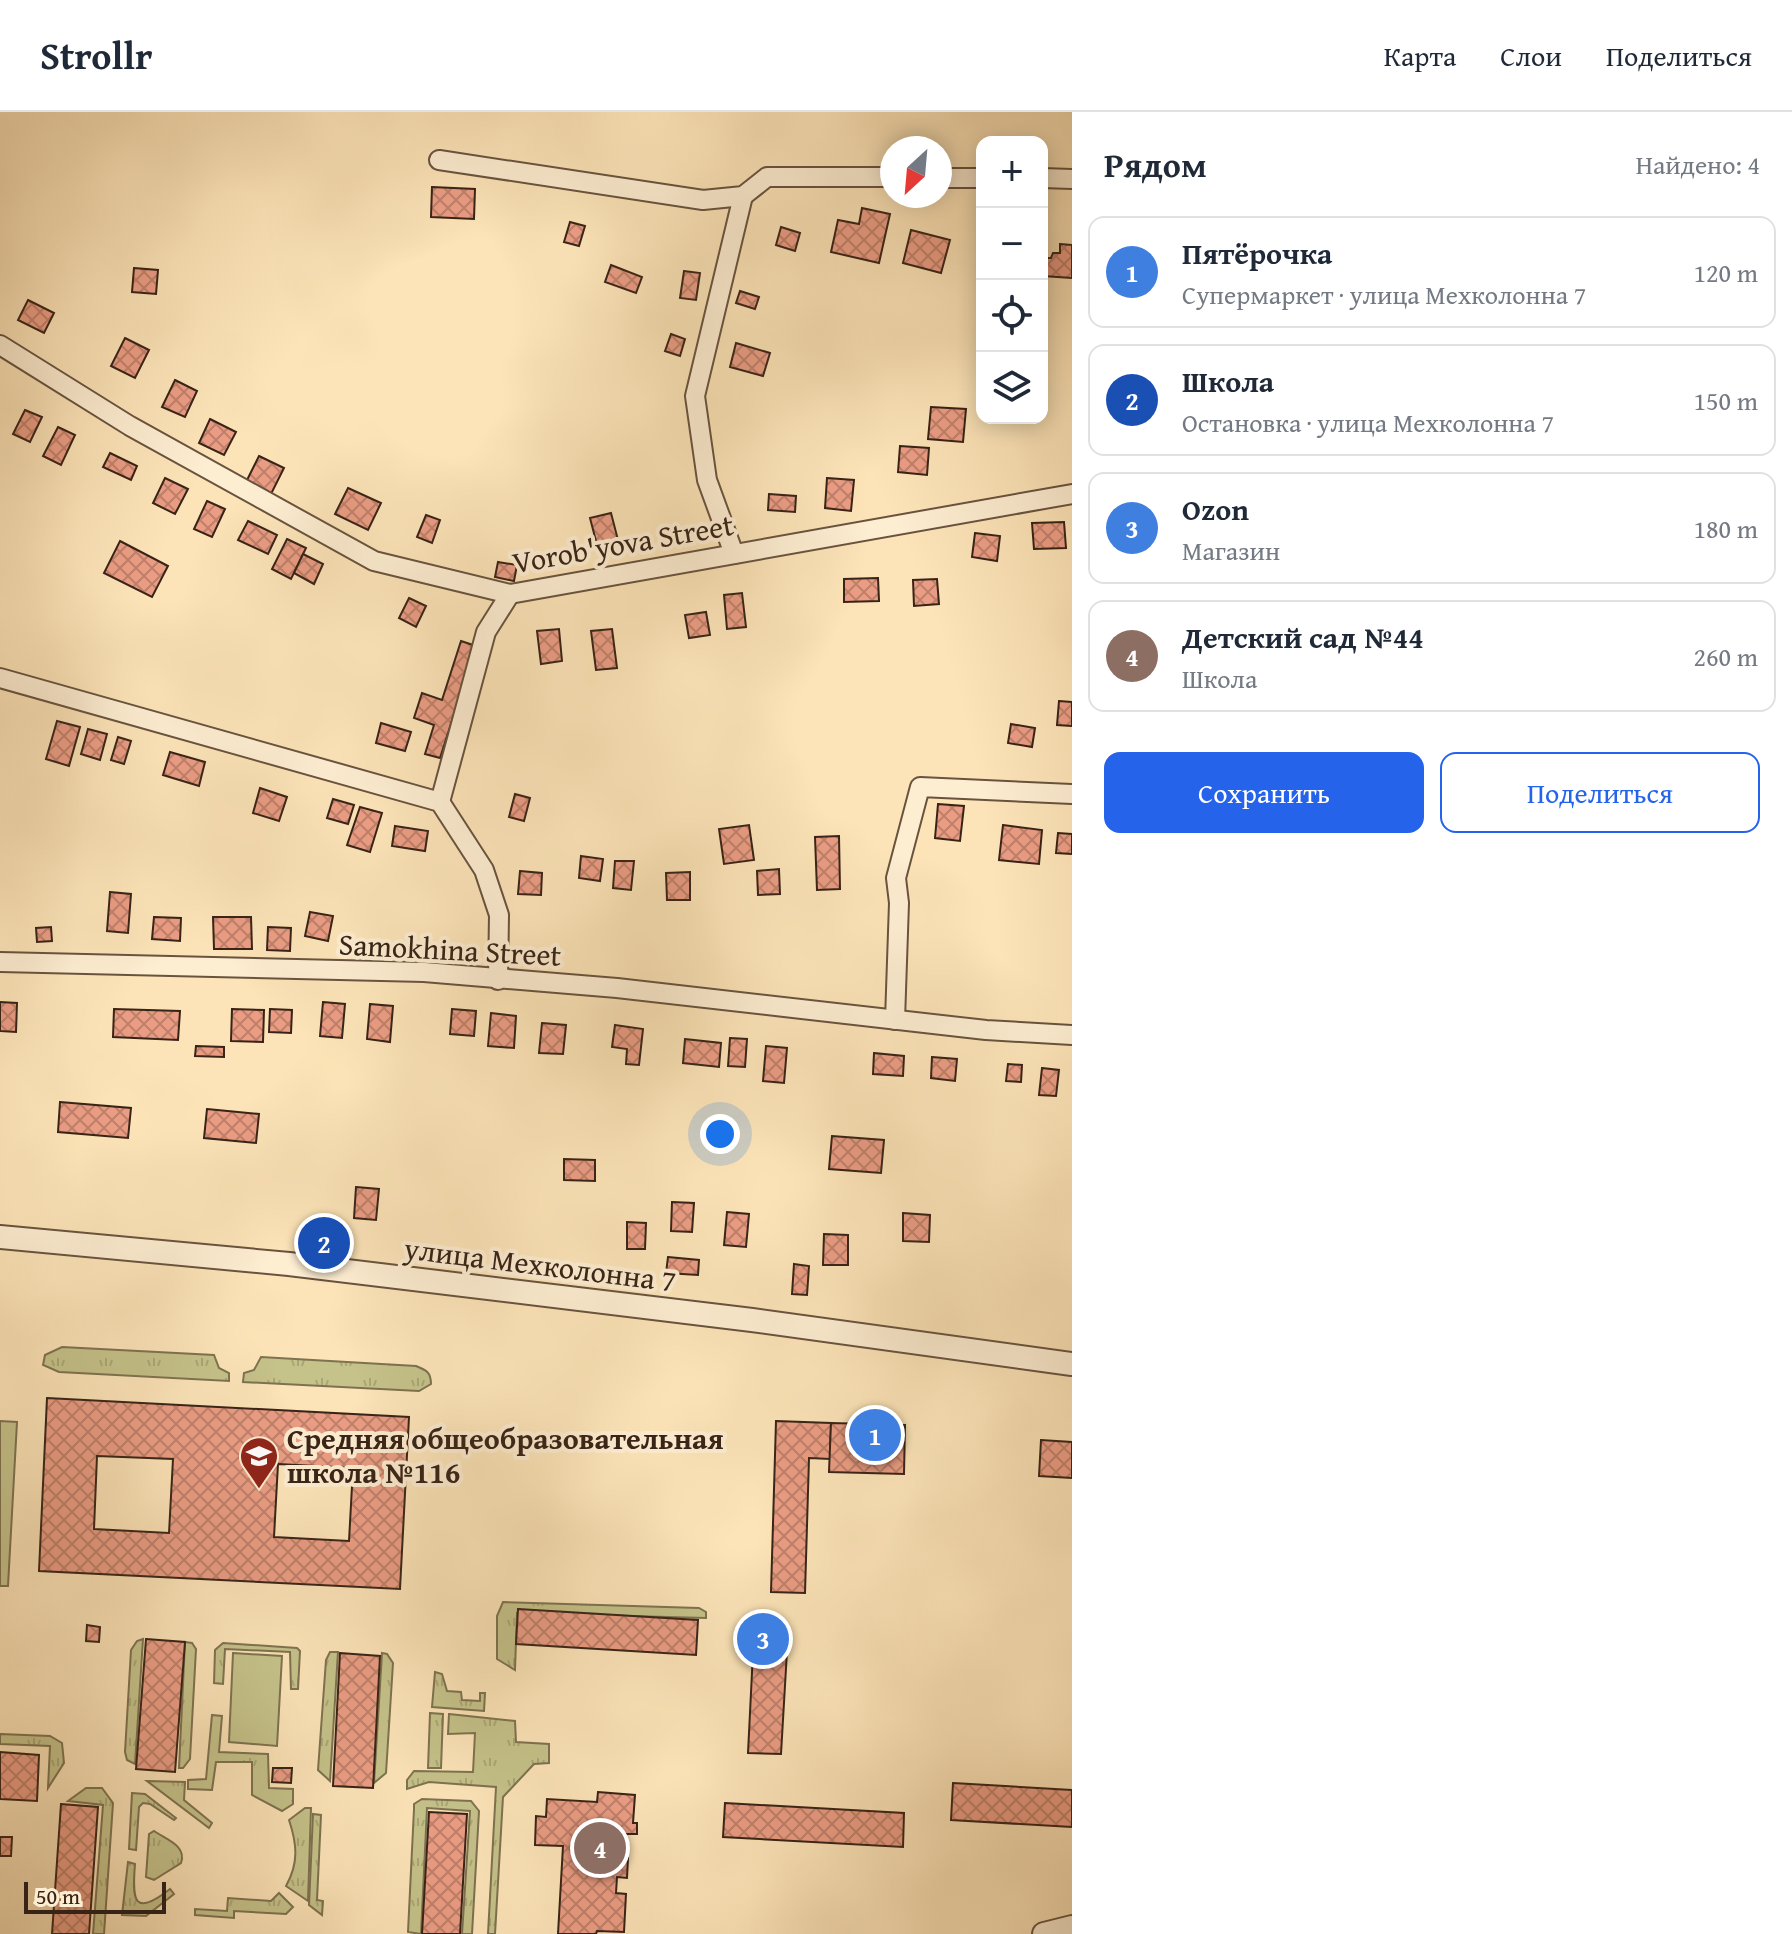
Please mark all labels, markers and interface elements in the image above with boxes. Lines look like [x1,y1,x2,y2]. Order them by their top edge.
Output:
text: Strollr [40,27,152,83]
text: Карта [1384,35,1456,76]
text: Слои [1500,35,1562,76]
text: Поделиться [1606,35,1752,76]
north arrow [880,136,952,208]
map controls [976,136,1048,424]
button: + [976,136,1048,208]
text: Рядом [1104,140,1207,189]
text: Найдено: 4 [1636,145,1760,184]
button: − [976,208,1048,280]
text: Пятёрочка [1182,231,1332,275]
text: 1 [1125,253,1139,292]
text: 120 m [1693,253,1758,292]
text: Супермаркет · улица Мехколонна 7 [1182,275,1586,314]
button: locate [976,280,1048,352]
button: layers [976,352,1048,424]
text: Школа [1182,359,1274,403]
text: 2 [1125,381,1139,420]
text: 150 m [1693,381,1758,420]
text: Остановка · улица Мехколонна 7 [1182,403,1554,442]
text: Ozon [1182,487,1249,531]
street label: Vorob'yova Street [509,502,737,584]
text: 3 [1125,509,1139,548]
text: 180 m [1693,509,1758,548]
text: Магазин [1182,531,1280,570]
text: Детский сад №44 [1182,615,1424,659]
text: 4 [1125,637,1139,676]
text: 260 m [1693,637,1758,676]
text: Школа [1182,659,1257,698]
button: Сохранить [1104,752,1424,833]
button: Поделиться [1440,752,1760,833]
street label: Samokhina Street [338,921,563,977]
your location [700,1114,740,1154]
pin: 2 [298,1213,350,1273]
street label: улица Мехколонна 7 [401,1225,679,1303]
pin: 1 [849,1405,901,1465]
place label: Средняя общеобразовательная школа №116 [287,1416,723,1494]
school or university icon: Средняя общеобразовательная школа №116 [238,1435,280,1490]
pin: 3 [737,1609,789,1669]
pin: 4 [574,1818,626,1878]
scale bar [24,1878,166,1914]
text: 50 m [36,1880,80,1912]

